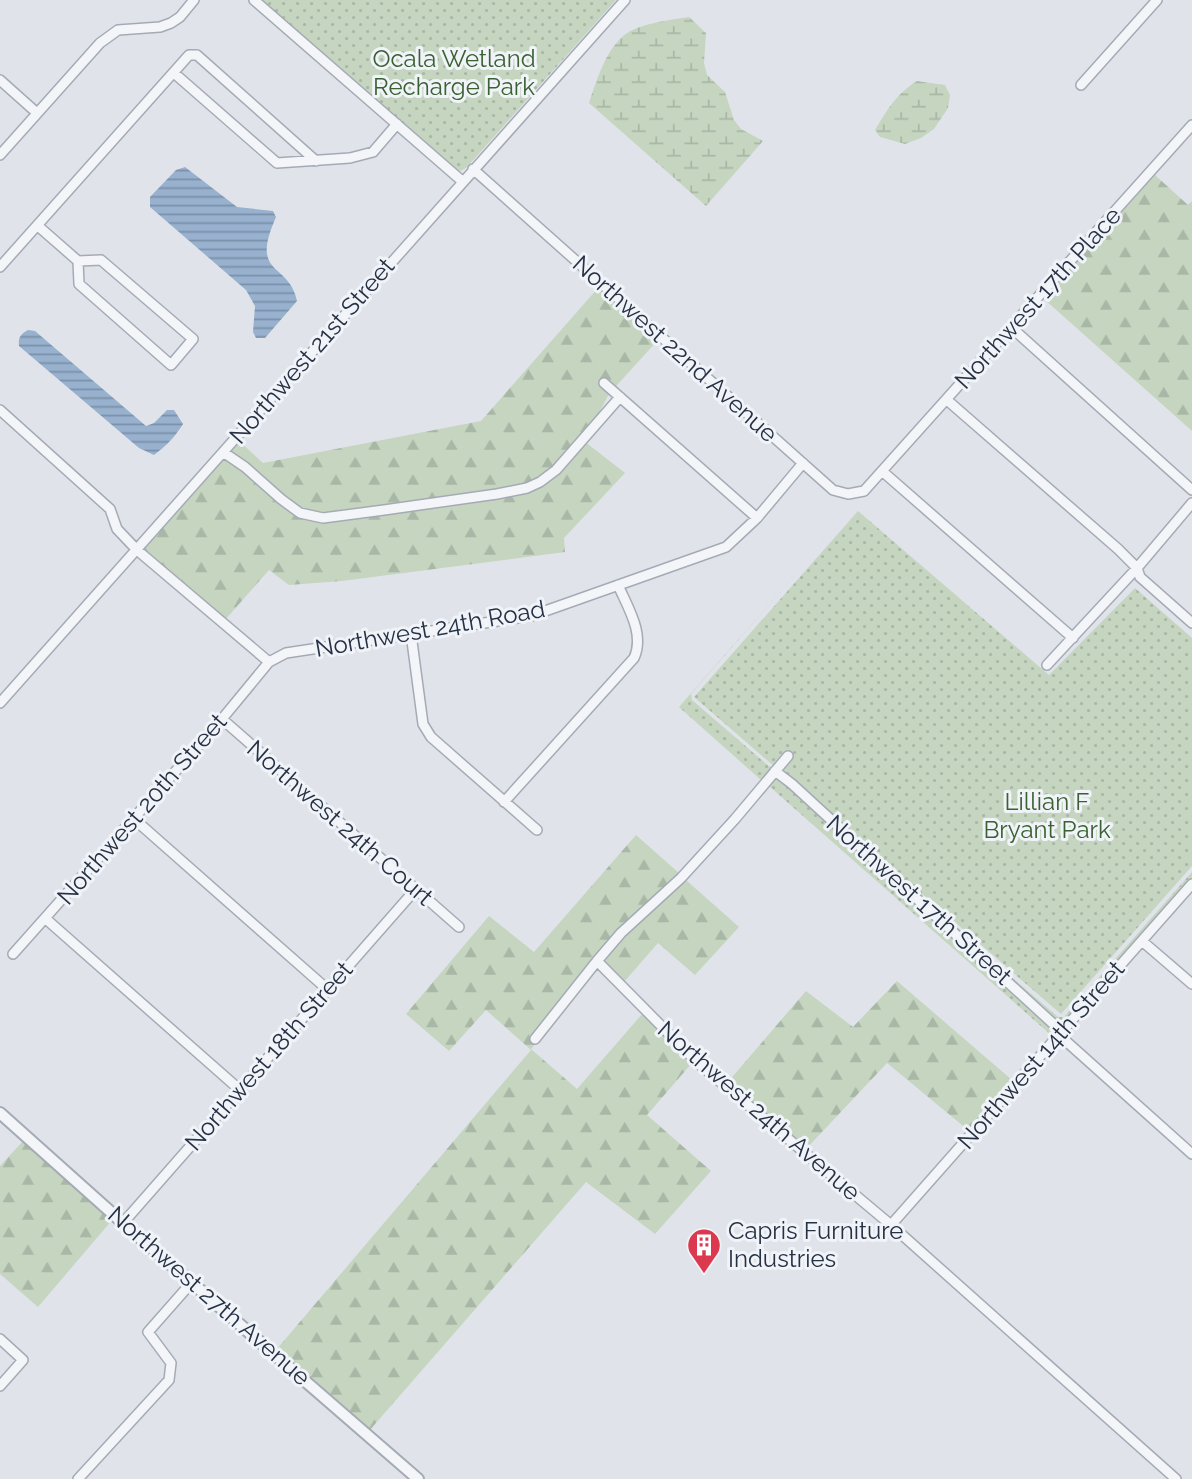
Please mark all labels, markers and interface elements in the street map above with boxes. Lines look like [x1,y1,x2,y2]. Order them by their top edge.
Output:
park label: Ocala Wetland Recharge Park [372,44,536,101]
street label: Northwest 17th Place [948,201,1127,395]
street label: Northwest 22nd Avenue [567,249,784,448]
street label: Northwest 21st Street [223,252,400,450]
street label: Northwest 24th Road [313,594,547,663]
street label: Northwest 20th Street [51,707,232,910]
street label: Northwest 24th Court [241,734,439,911]
park label: Lillian F Bryant Park [983,787,1111,844]
street label: Northwest 17th Street [821,809,1018,990]
street label: Northwest 18th Street [179,955,359,1156]
street label: Northwest 14th Street [951,955,1130,1155]
street label: Northwest 24th Avenue [652,1015,867,1206]
street label: Northwest 27th Avenue [102,1200,316,1391]
place label: Capris Furniture Industries [728,1216,903,1273]
building icon: Capris Furniture Industries [685,1226,723,1275]

